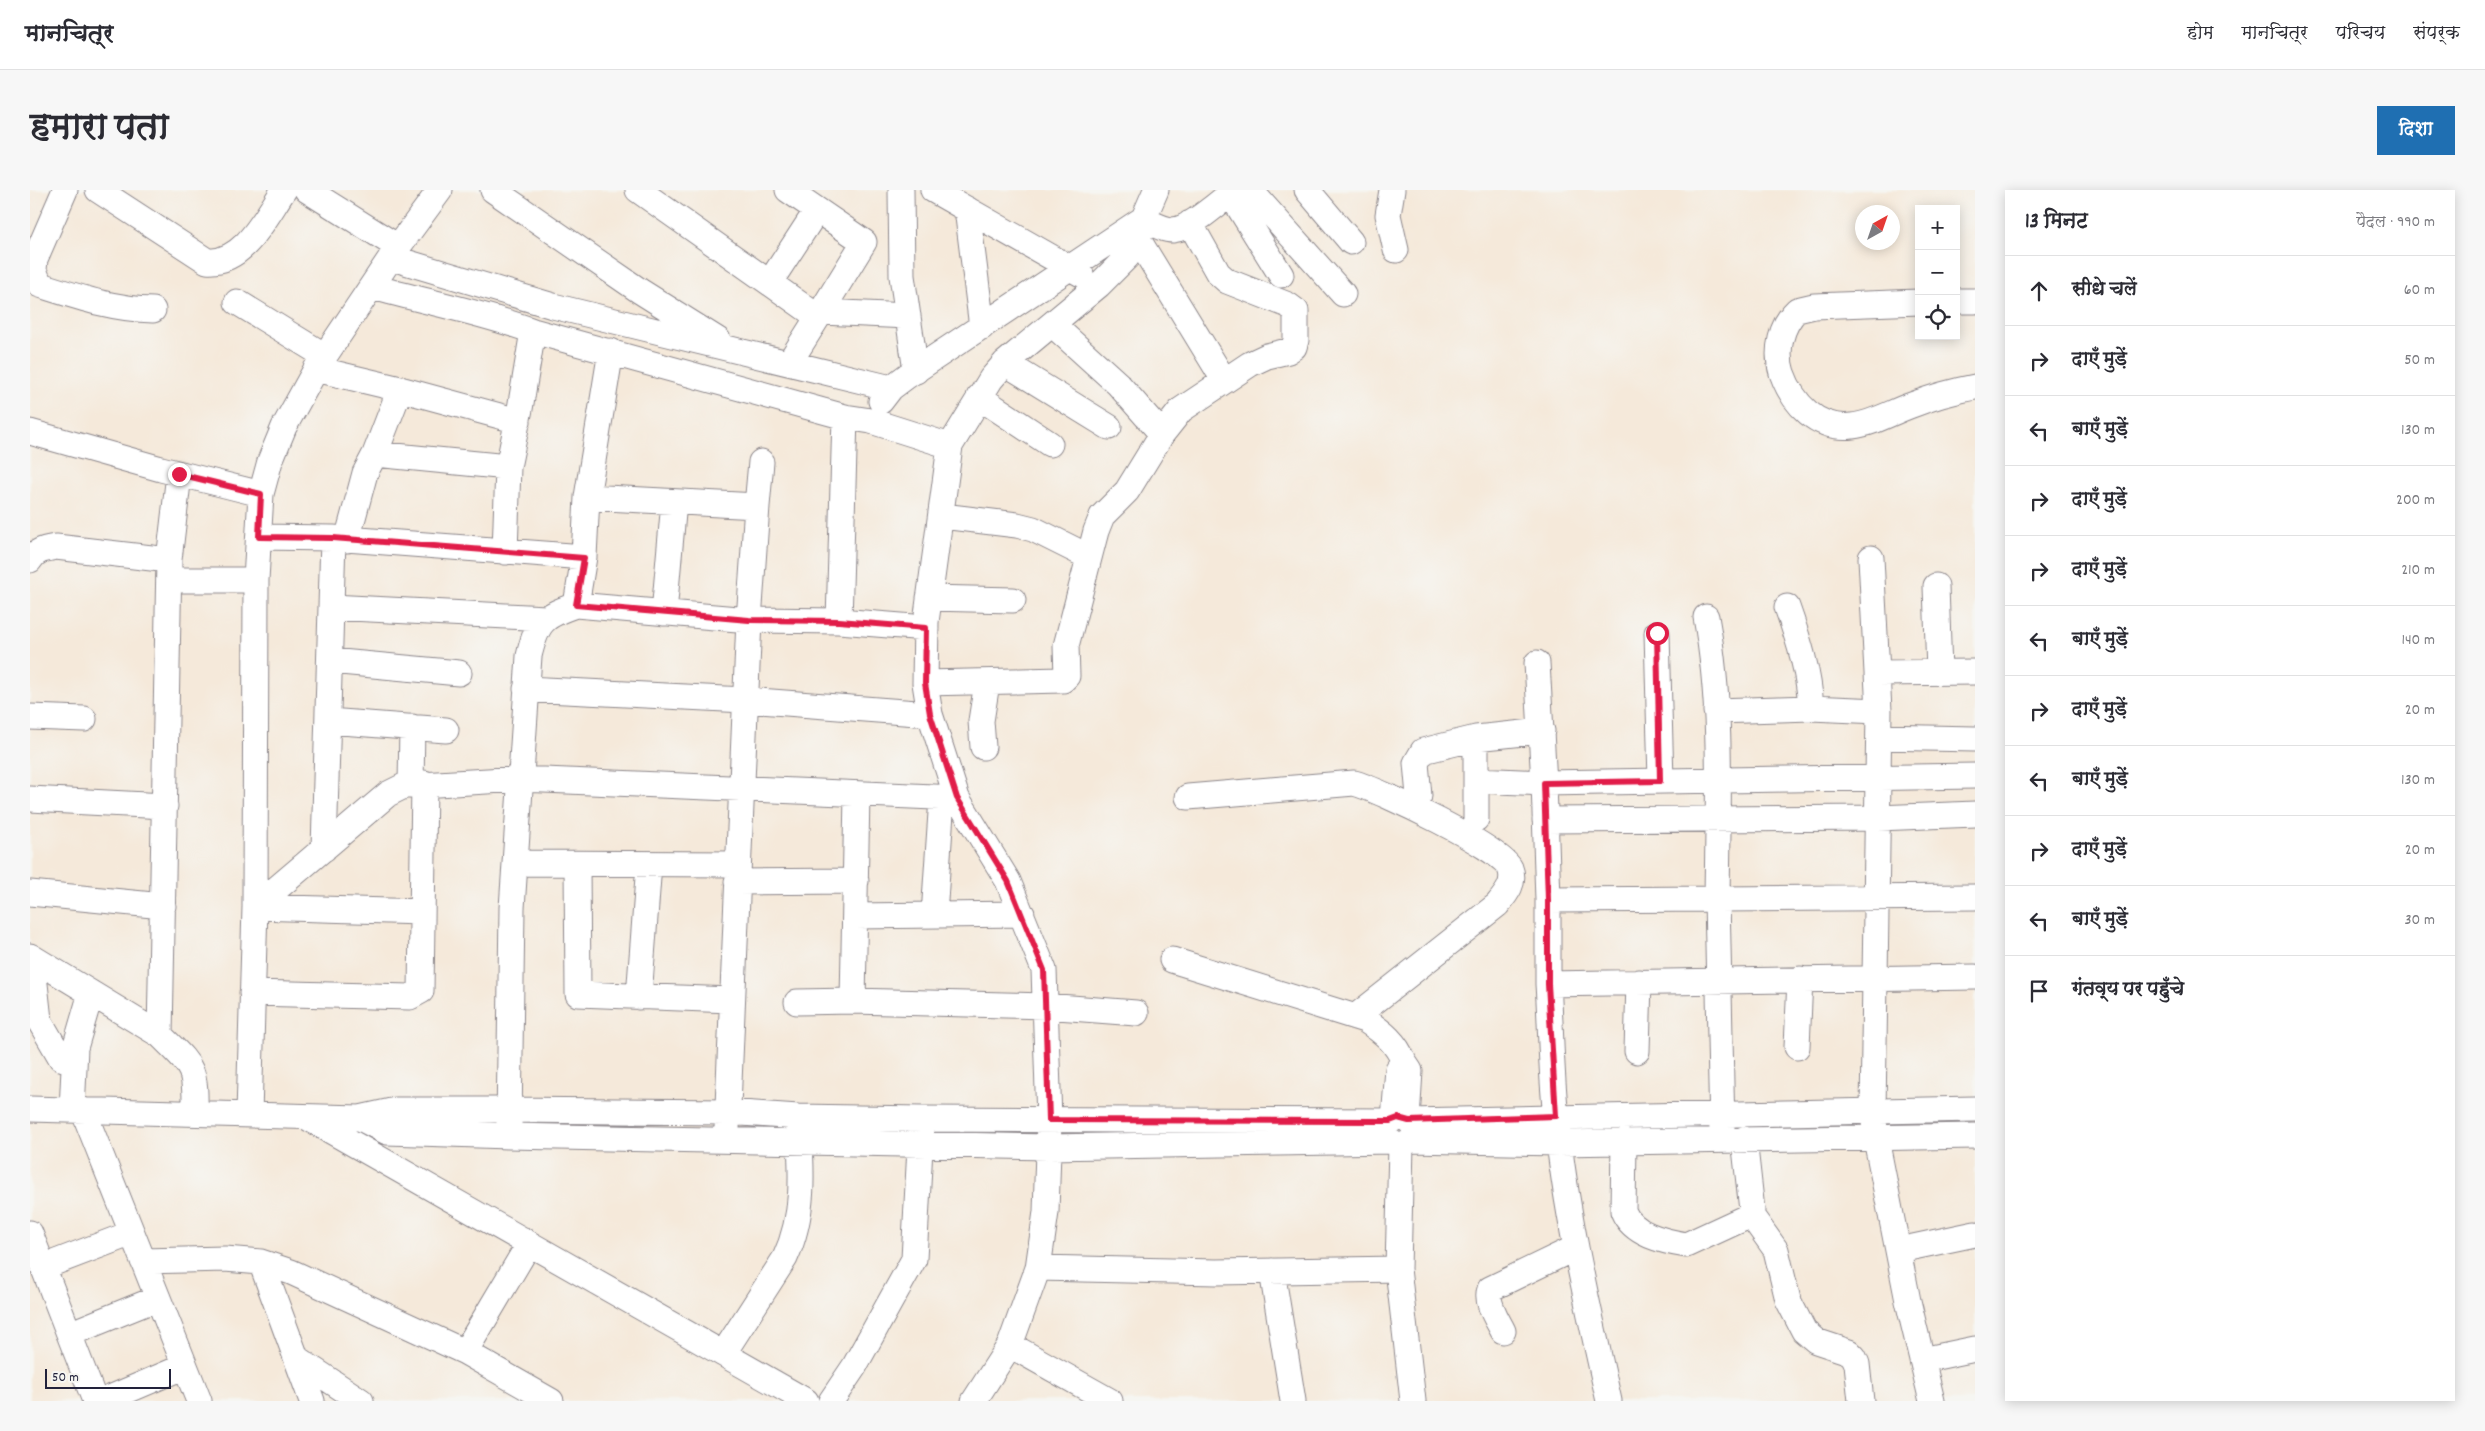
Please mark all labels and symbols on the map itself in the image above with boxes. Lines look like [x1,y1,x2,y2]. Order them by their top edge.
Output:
north arrow [1855,205,1900,250]
route end [168,463,191,486]
route start [1646,622,1669,645]
scale bar [45,1366,171,1389]

